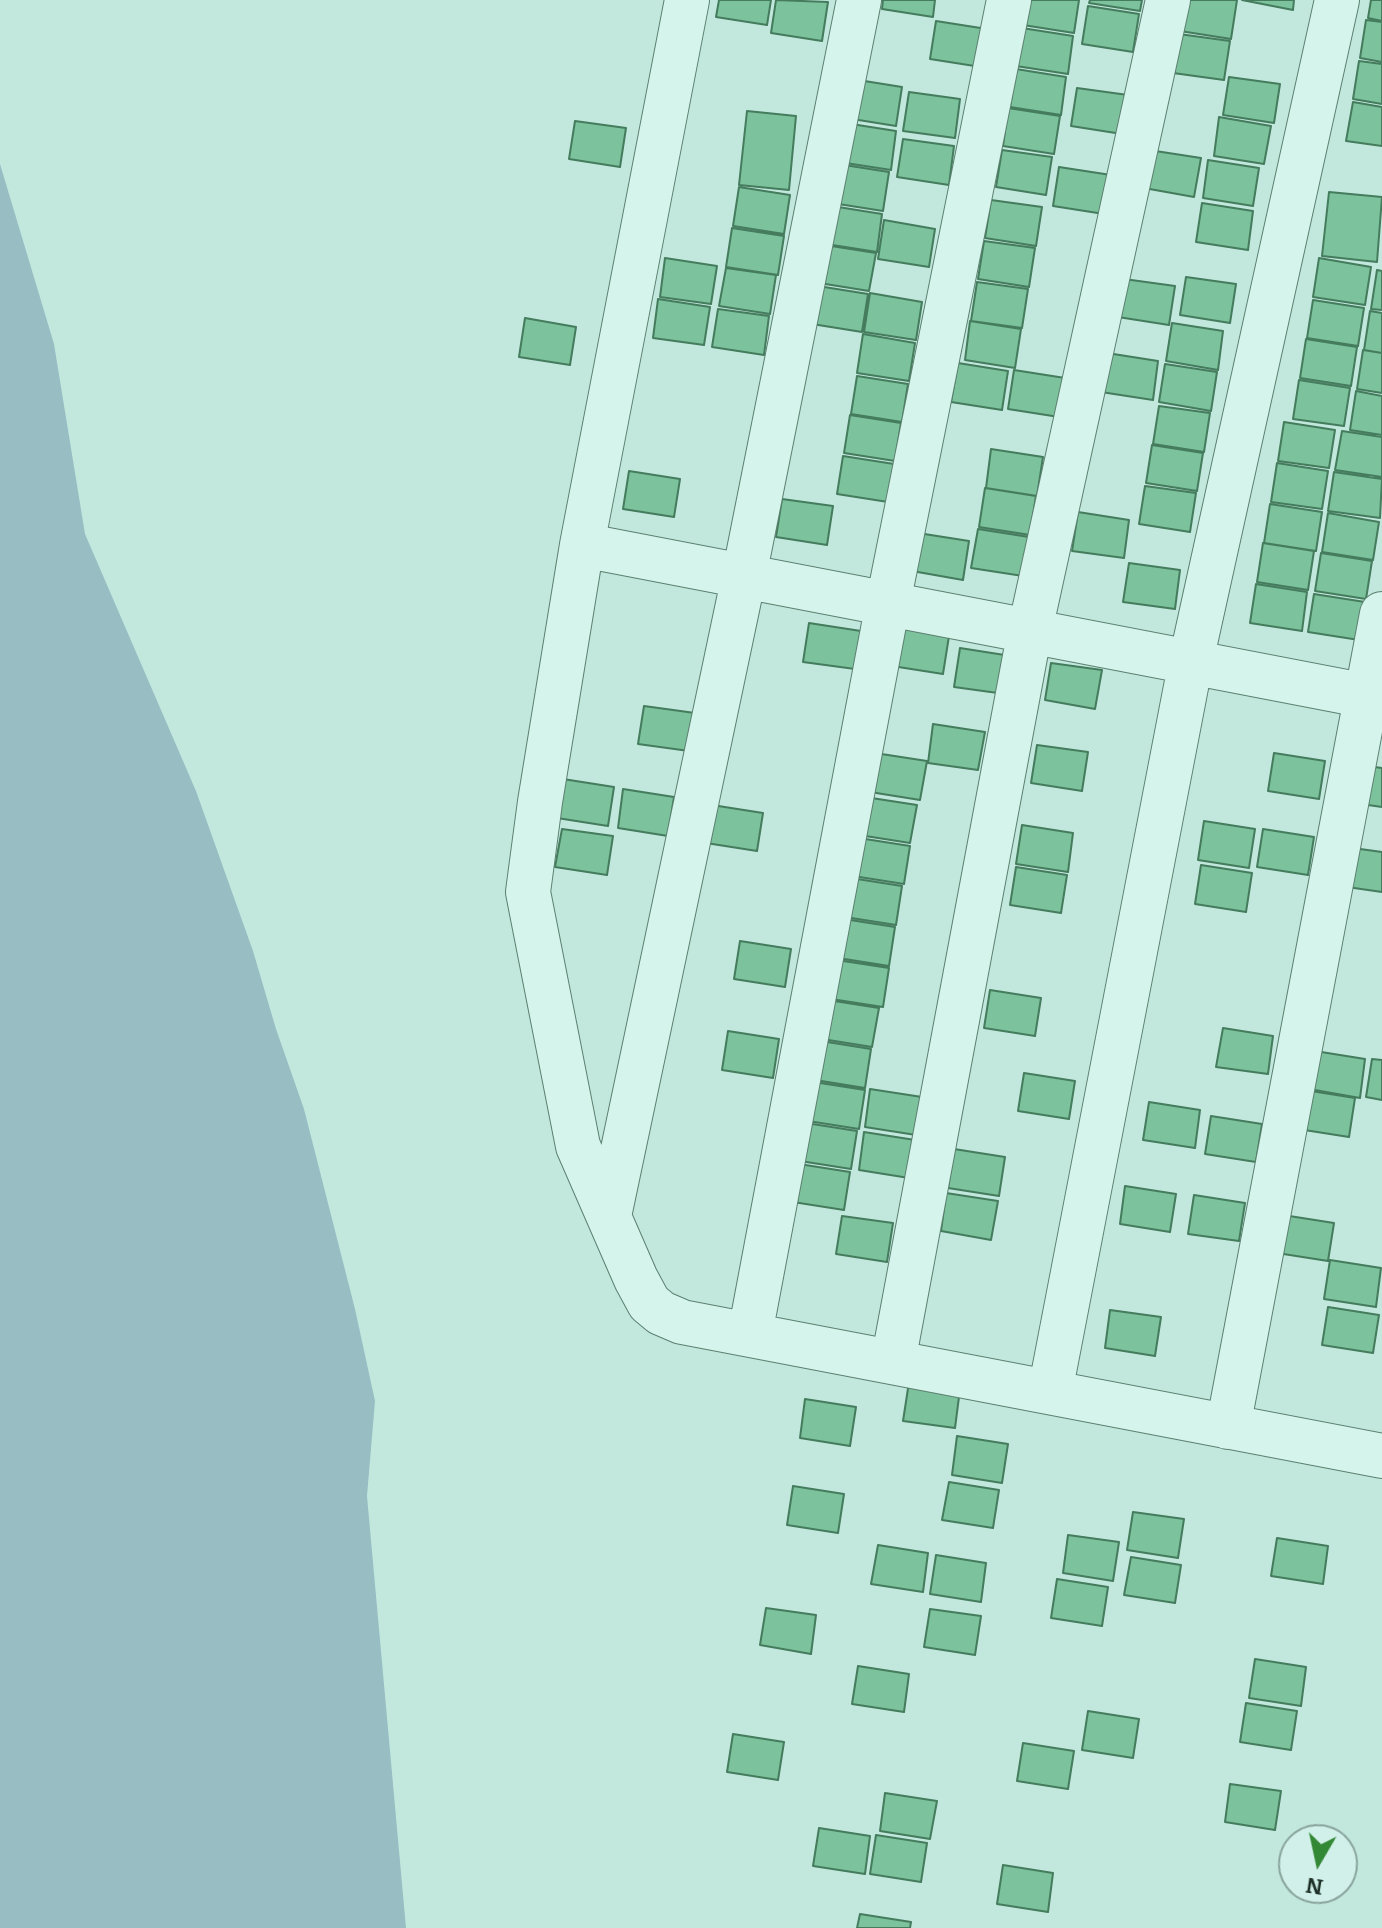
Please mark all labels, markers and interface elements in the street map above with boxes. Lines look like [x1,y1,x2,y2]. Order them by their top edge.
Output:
north arrow [1278,1824,1358,1904]
text: N [1304,1872,1325,1901]

